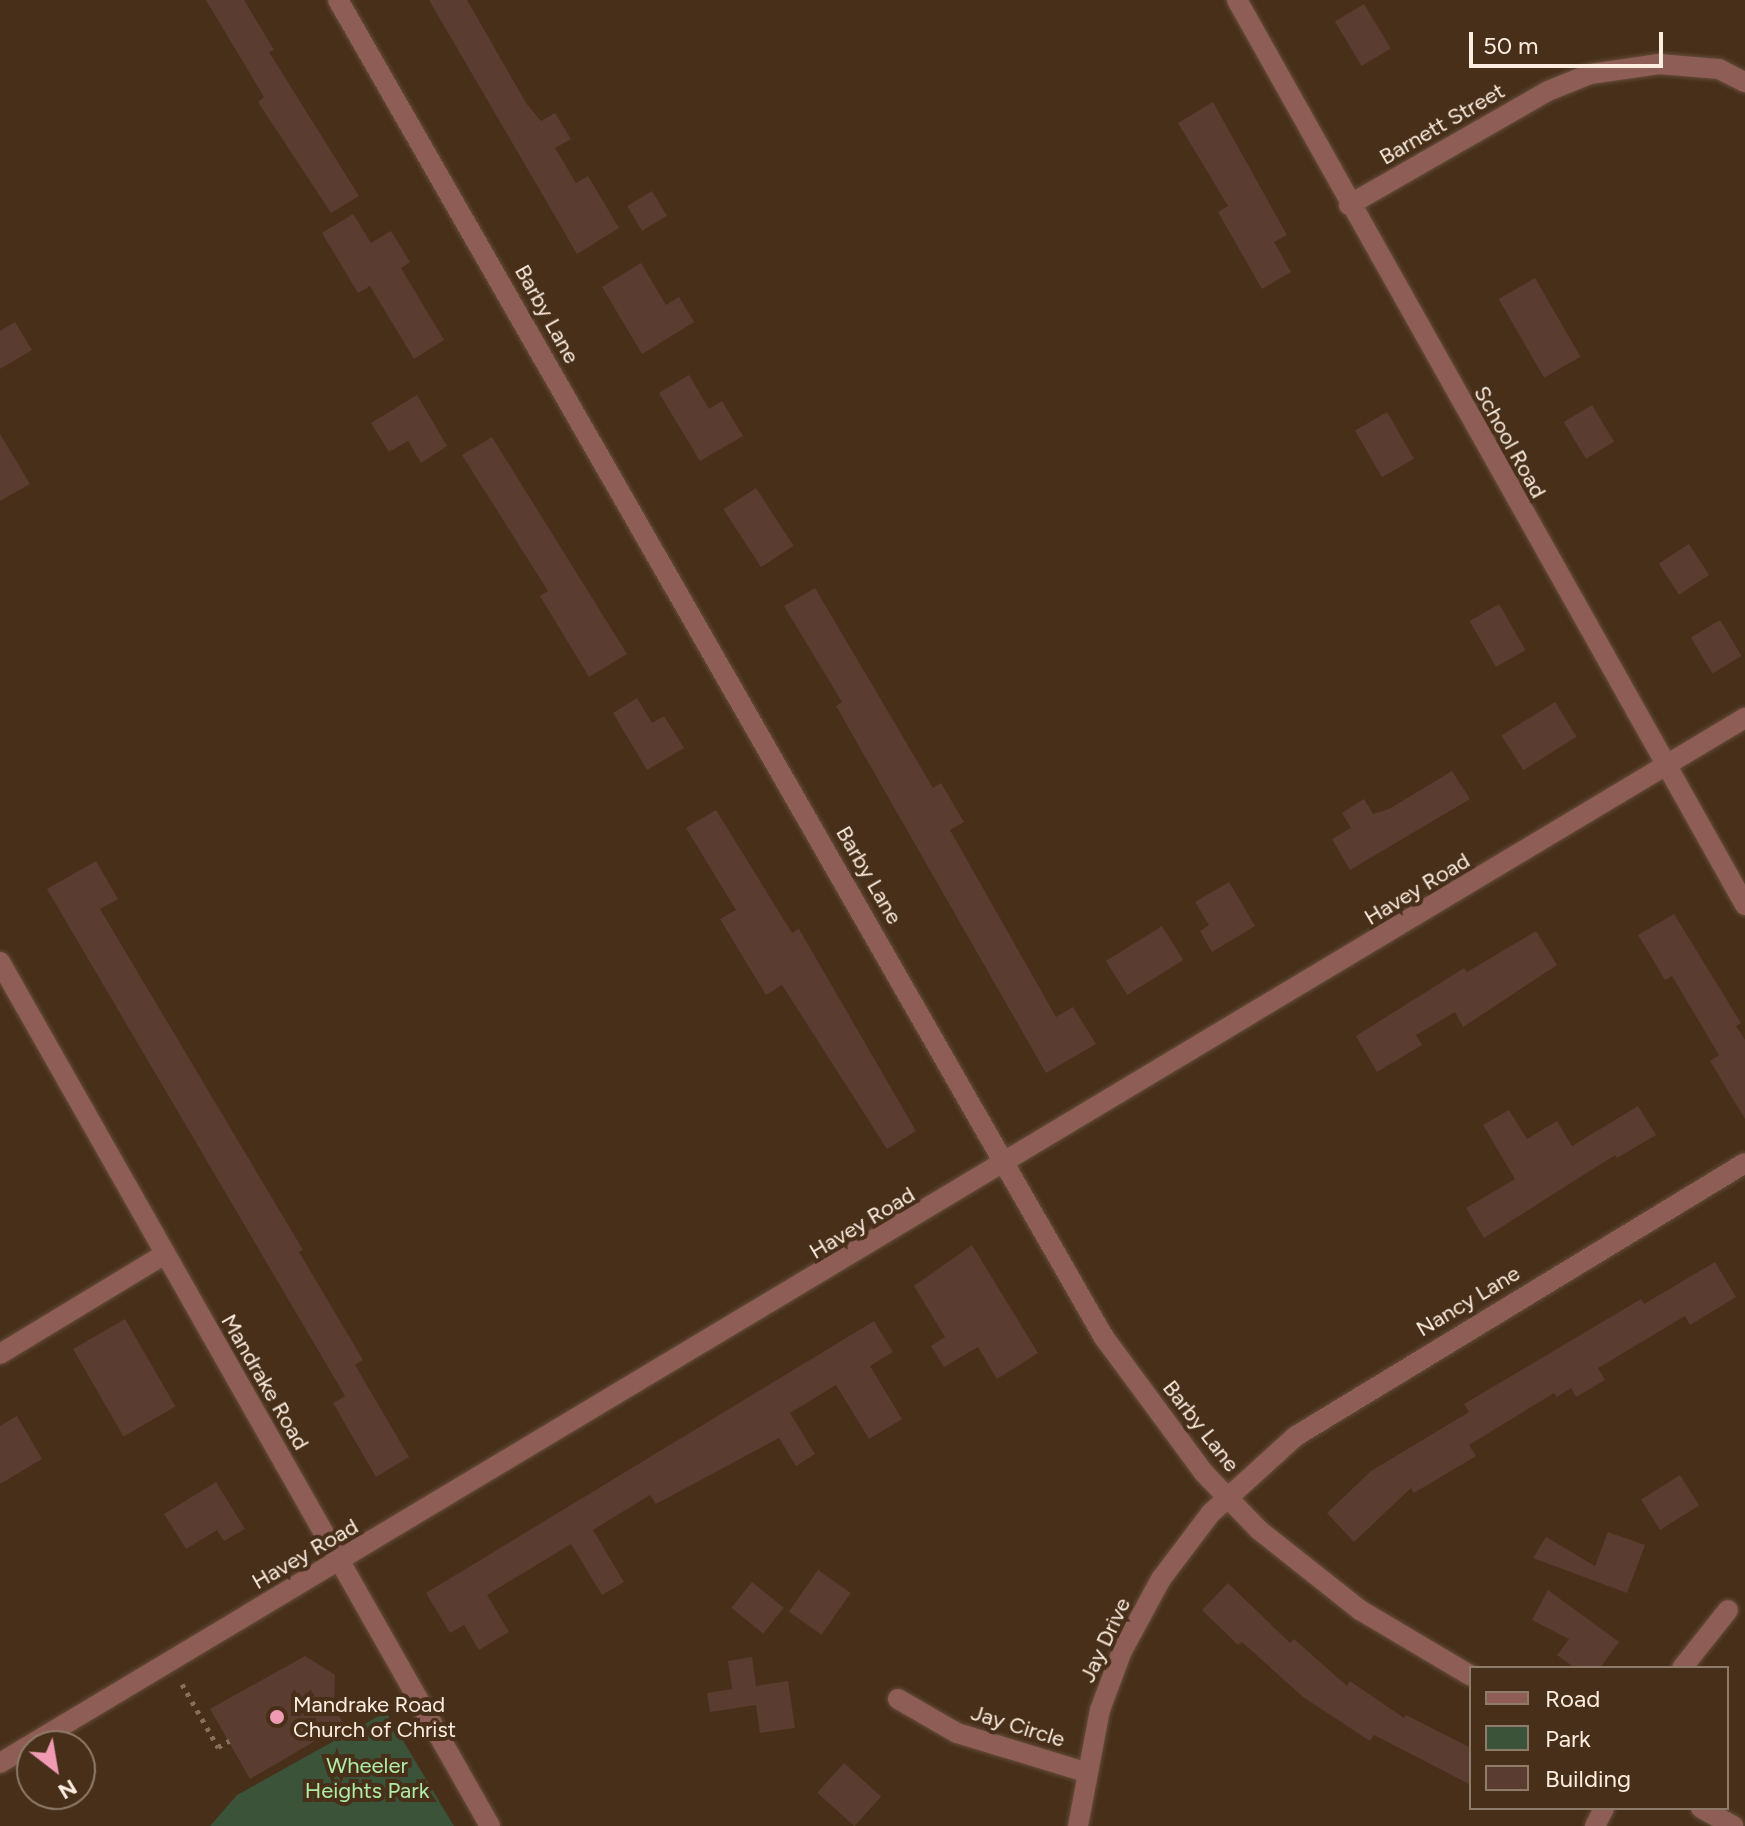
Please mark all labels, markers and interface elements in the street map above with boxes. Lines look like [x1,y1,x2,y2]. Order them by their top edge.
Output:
scale bar [1473,16,1667,66]
text: 50 m [1483,31,1539,60]
street label: Barnett Street [1375,78,1509,170]
street label: Barby Lane [509,260,585,368]
street label: School Road [1468,381,1552,503]
street label: Barby Lane [830,821,908,929]
street label: Havey Road [1360,847,1474,931]
street label: Havey Road [805,1181,919,1265]
street label: Nancy Lane [1411,1260,1525,1342]
street label: Mandrake Road [216,1310,314,1454]
street label: Barby Lane [1157,1375,1245,1477]
street label: Havey Road [247,1513,363,1595]
street label: Jay Drive [1074,1594,1136,1686]
legend [1469,1666,1729,1810]
text: Road [1545,1684,1600,1713]
place label: Mandrake Road Church of Christ [293,1691,456,1742]
street label: Jay Circle [968,1699,1068,1753]
marker: Mandrake Road Church of Christ [268,1708,286,1726]
text: Park [1545,1724,1591,1753]
north arrow [16,1730,96,1810]
park label: Wheeler Heights Park [305,1752,429,1804]
text: Building [1545,1764,1631,1793]
text: N [53,1773,82,1805]

